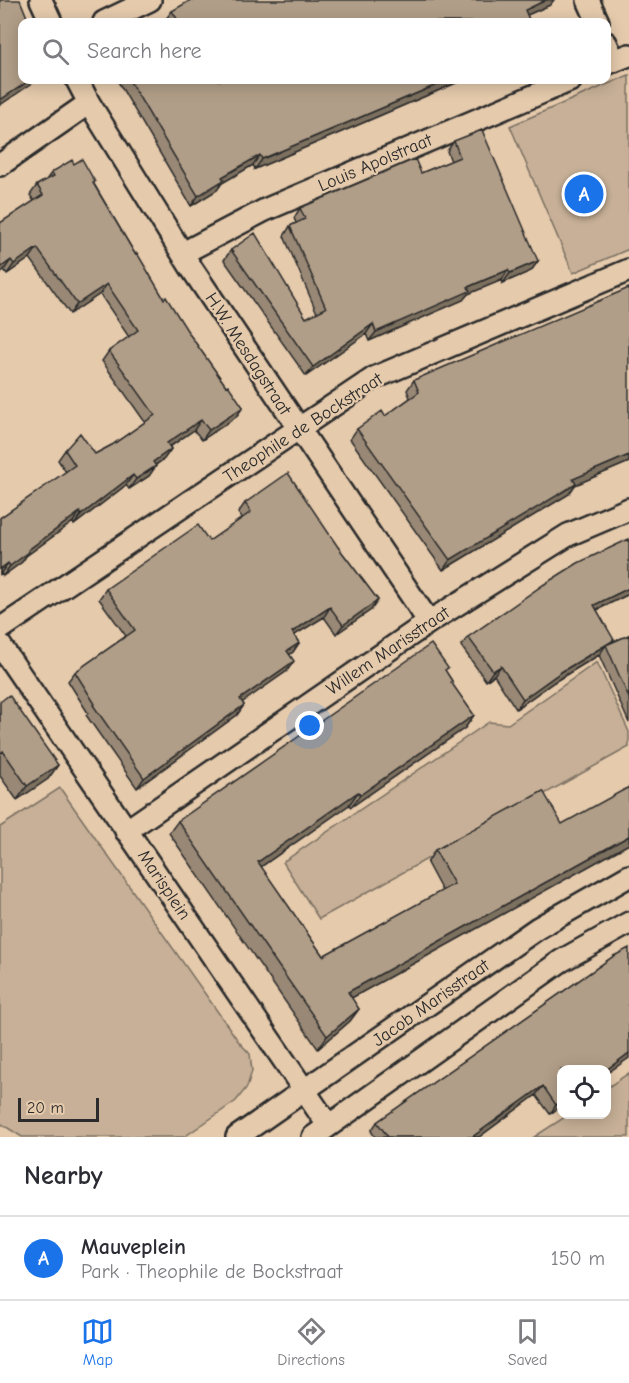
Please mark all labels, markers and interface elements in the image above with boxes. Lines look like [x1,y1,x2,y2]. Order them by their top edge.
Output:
search box [18,18,611,84]
icon: search [39,35,72,68]
text: Search here [87,38,202,64]
street label: Louis Apolstraat [315,129,436,196]
pin: A [564,172,604,216]
street label: H.W. Mesdagstraat [201,289,296,420]
street label: Theophile de Bockstraat [219,368,387,487]
street label: Willem Marisstraat [323,602,454,700]
your location [295,711,324,740]
street label: Marisplein [133,846,195,924]
street label: Jacob Marisstraat [369,954,494,1051]
map controls [557,1065,611,1119]
button: locate [557,1065,611,1119]
scale bar [18,1095,99,1122]
text: 20 m [27,1099,64,1117]
text: Nearby [24,1161,103,1191]
text: Mauveplein [81,1234,186,1260]
text: A [38,1247,49,1270]
text: 150 m [551,1247,605,1270]
text: Park · Theophile de Bockstraat [81,1260,342,1283]
tab: Map [81,1315,114,1369]
tab: Directions [277,1315,345,1369]
tab: Saved [508,1315,548,1369]

